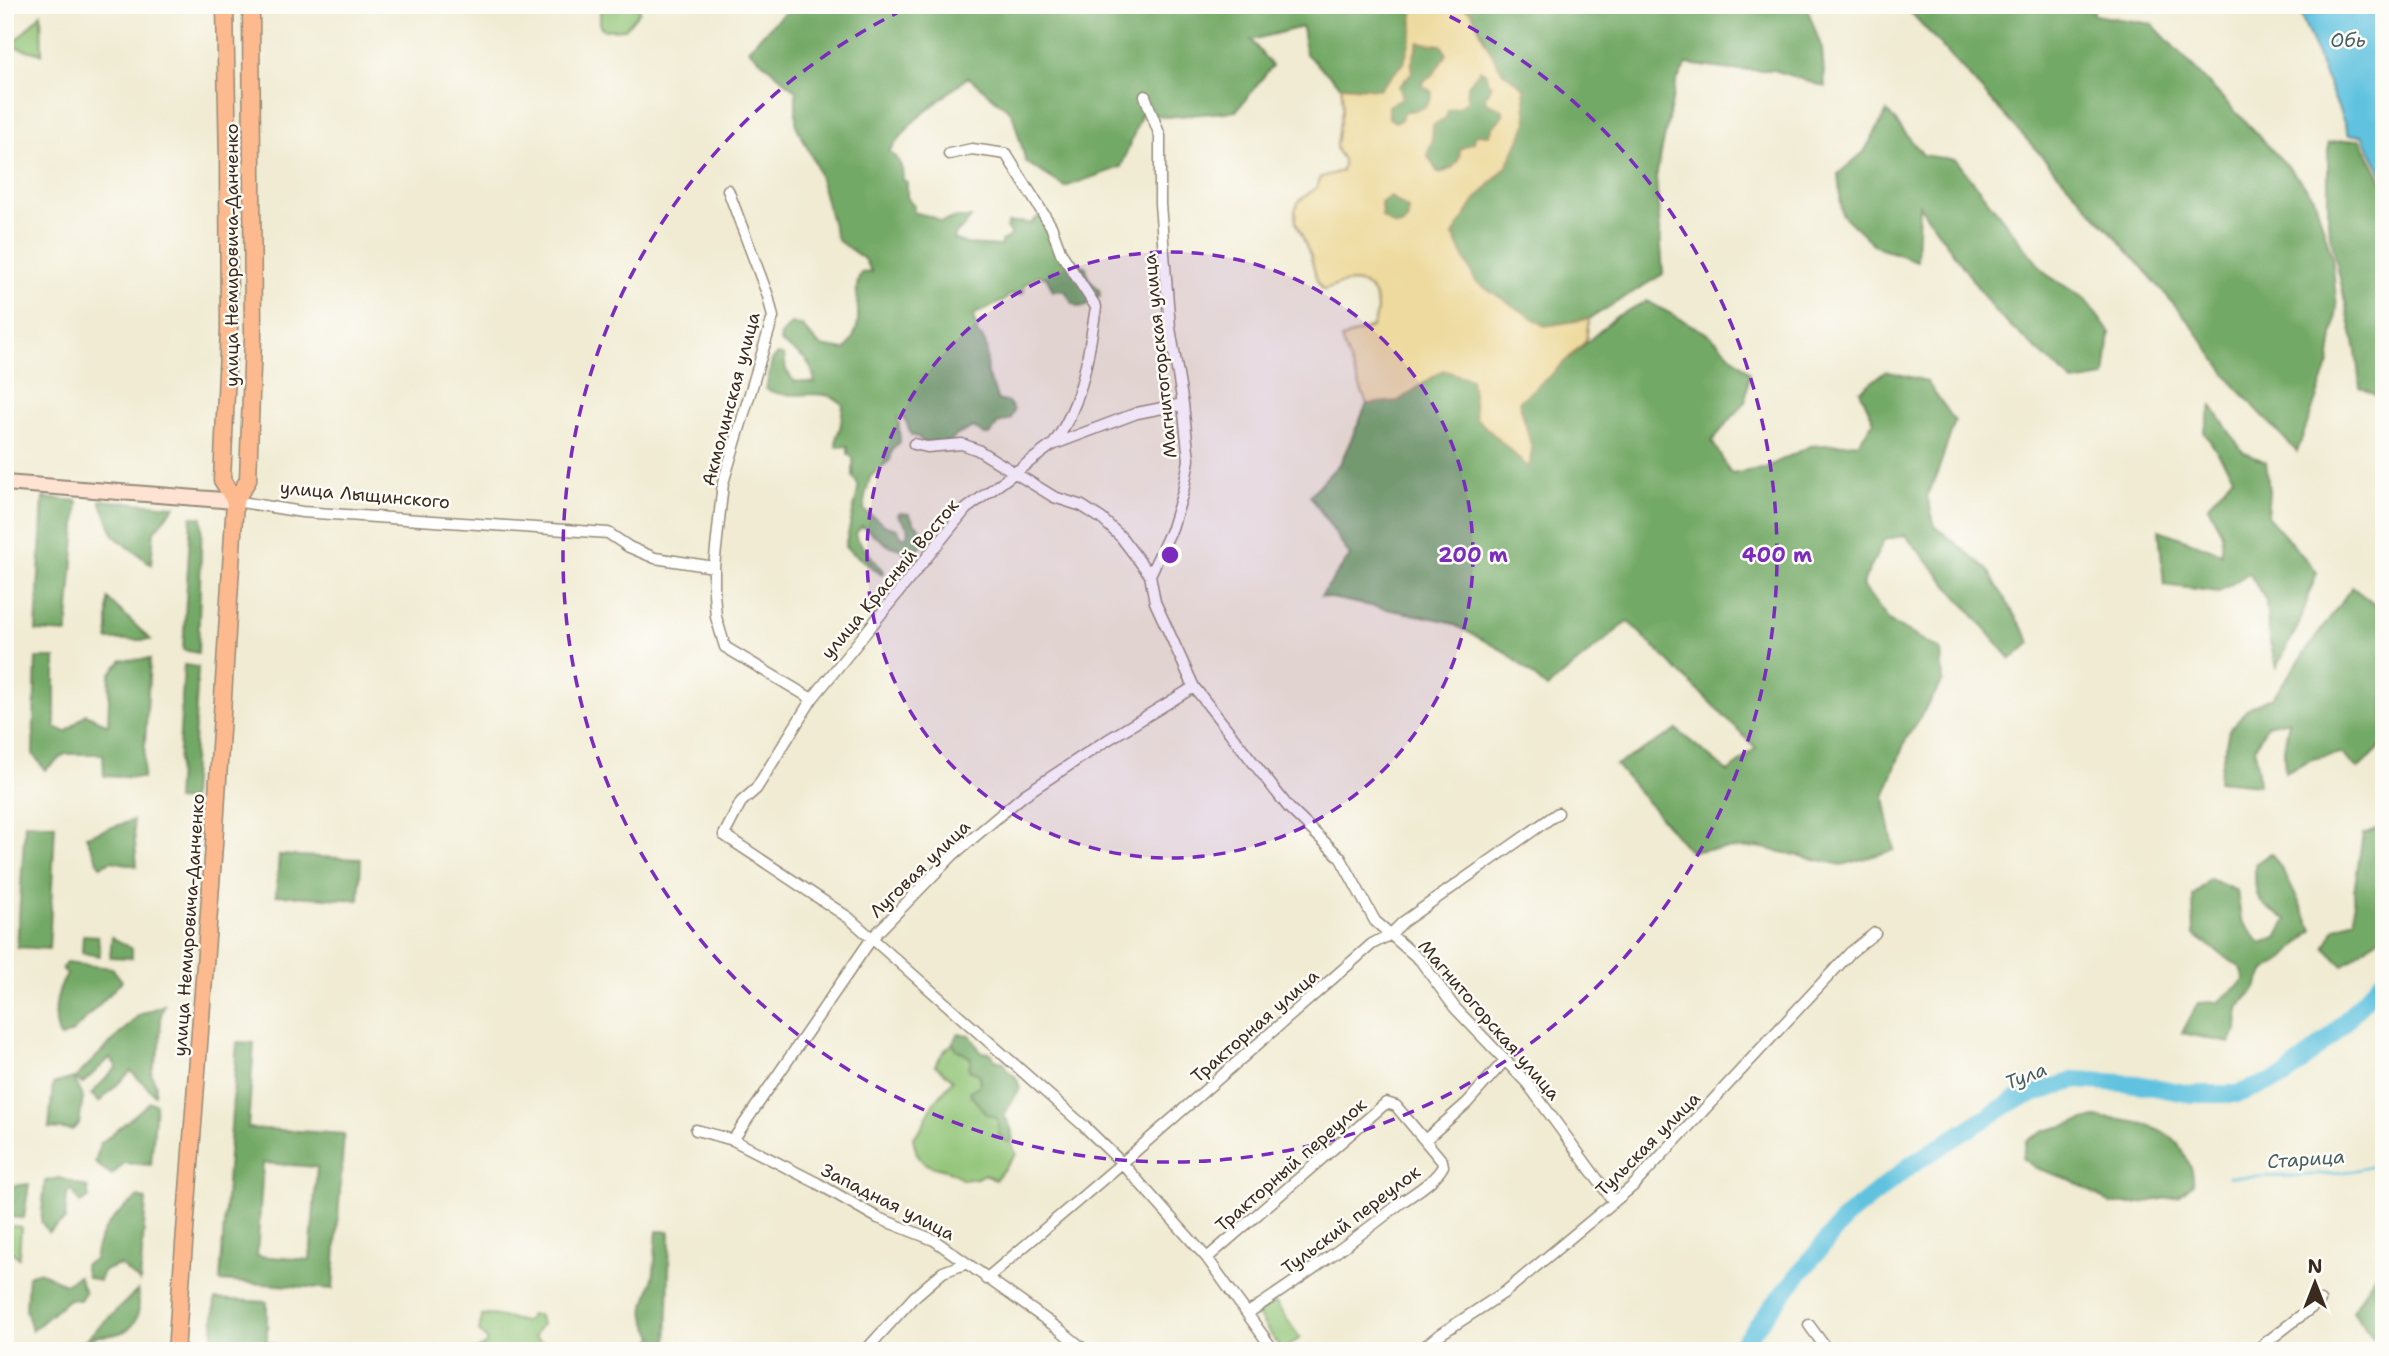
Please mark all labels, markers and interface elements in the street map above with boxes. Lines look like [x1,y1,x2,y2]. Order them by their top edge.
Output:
water label: Обь [2330,28,2366,53]
street label: улица Немировича-Данченко [220,123,244,387]
street label: Магнитогорская улица [1137,253,1183,459]
street label: Акмолинская улица [696,309,766,489]
street label: улица Лыщинского [279,476,451,514]
street label: улица Красный Восток [816,494,964,664]
text: 200 m [1438,541,1508,569]
text: 400 m [1742,541,1812,569]
centre of rings [1158,543,1182,567]
street label: улица Немировича-Данченко [168,793,210,1057]
street label: Луговая улица [865,815,975,923]
street label: Магнитогорская улица [1413,935,1565,1105]
street label: Тракторная улица [1186,964,1324,1088]
water label: Тула [2001,1057,2051,1095]
street label: Тульская улица [1591,1087,1705,1201]
street label: Тракторный переулок [1210,1092,1372,1237]
water label: Старица [2266,1144,2346,1174]
street label: Западная улица [817,1158,959,1246]
street label: Тульский переулок [1277,1160,1425,1280]
north arrow [2280,1248,2350,1318]
text: N [2307,1254,2323,1279]

